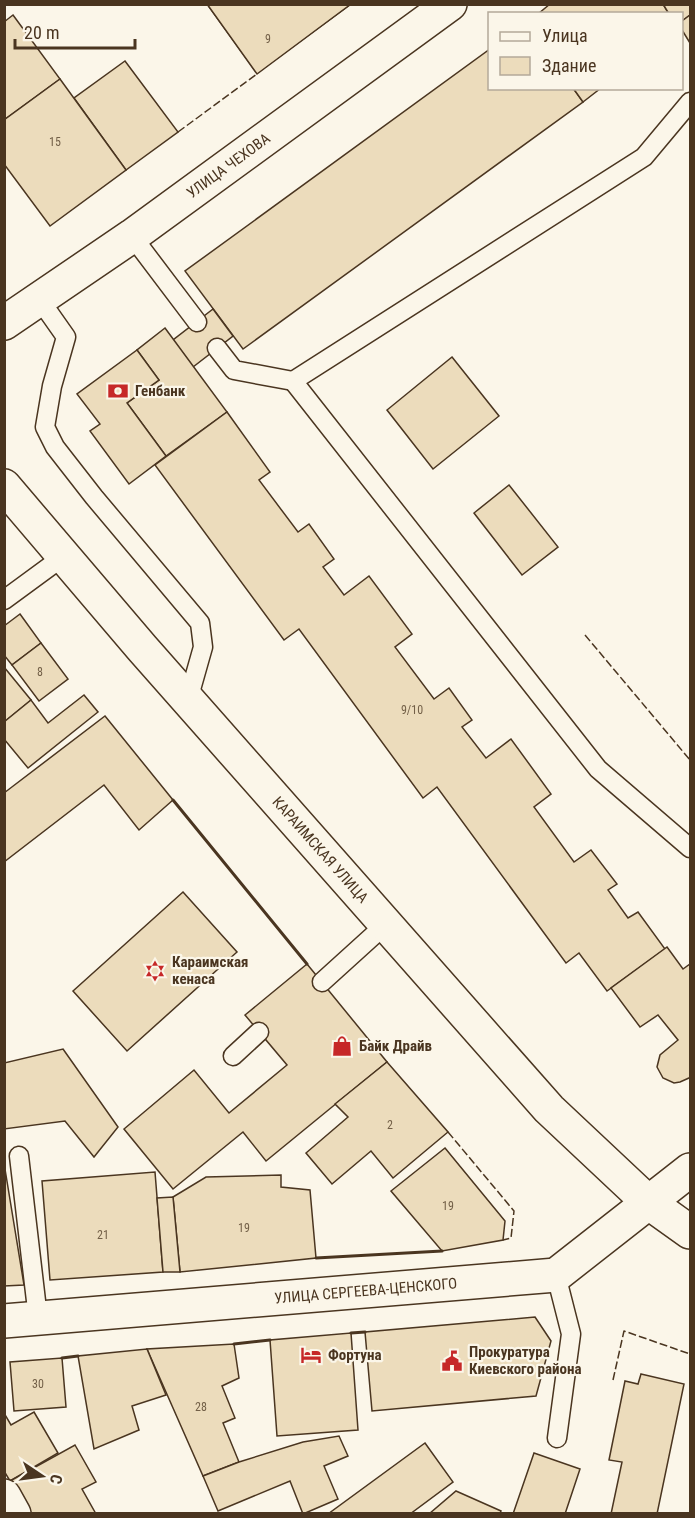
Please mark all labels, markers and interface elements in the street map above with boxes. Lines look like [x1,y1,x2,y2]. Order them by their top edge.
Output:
scale bar [15,12,135,50]
legend [488,12,683,90]
text: 20 m [24,22,59,43]
text: Улица [542,25,588,46]
house number: 9 [265,32,271,46]
text: Здание [542,55,596,76]
street label: УЛИЦА ЧЕХОВА [183,129,274,202]
house number: 15 [49,135,61,149]
bank icon: Генбанк [106,379,130,403]
place label: Генбанк [135,382,186,400]
house number: 8 [37,665,43,679]
house number: 9/10 [401,703,423,717]
street label: КАРАИМСКАЯ УЛИЦА [268,793,372,907]
place label: Караимская кенаса [172,953,248,988]
synagogue icon: Караимская кенаса [143,959,167,983]
shop icon: Байк Драйв [330,1034,354,1058]
place label: Байк Драйв [359,1037,432,1055]
house number: 2 [387,1118,393,1132]
house number: 19 [442,1199,454,1213]
house number: 19 [238,1221,250,1235]
house number: 21 [97,1228,109,1242]
street label: УЛИЦА СЕРГЕЕВА-ЦЕНСКОГО [274,1274,458,1307]
hotel icon: Фортуна [299,1343,323,1367]
place label: Прокуратура Киевского района [469,1343,581,1378]
place label: Фортуна [328,1346,382,1364]
public building icon: Прокуратура Киевского района [440,1349,464,1373]
house number: 30 [32,1377,44,1391]
house number: 28 [195,1400,207,1414]
north arrow [12,1446,72,1506]
text: С [46,1473,66,1486]

